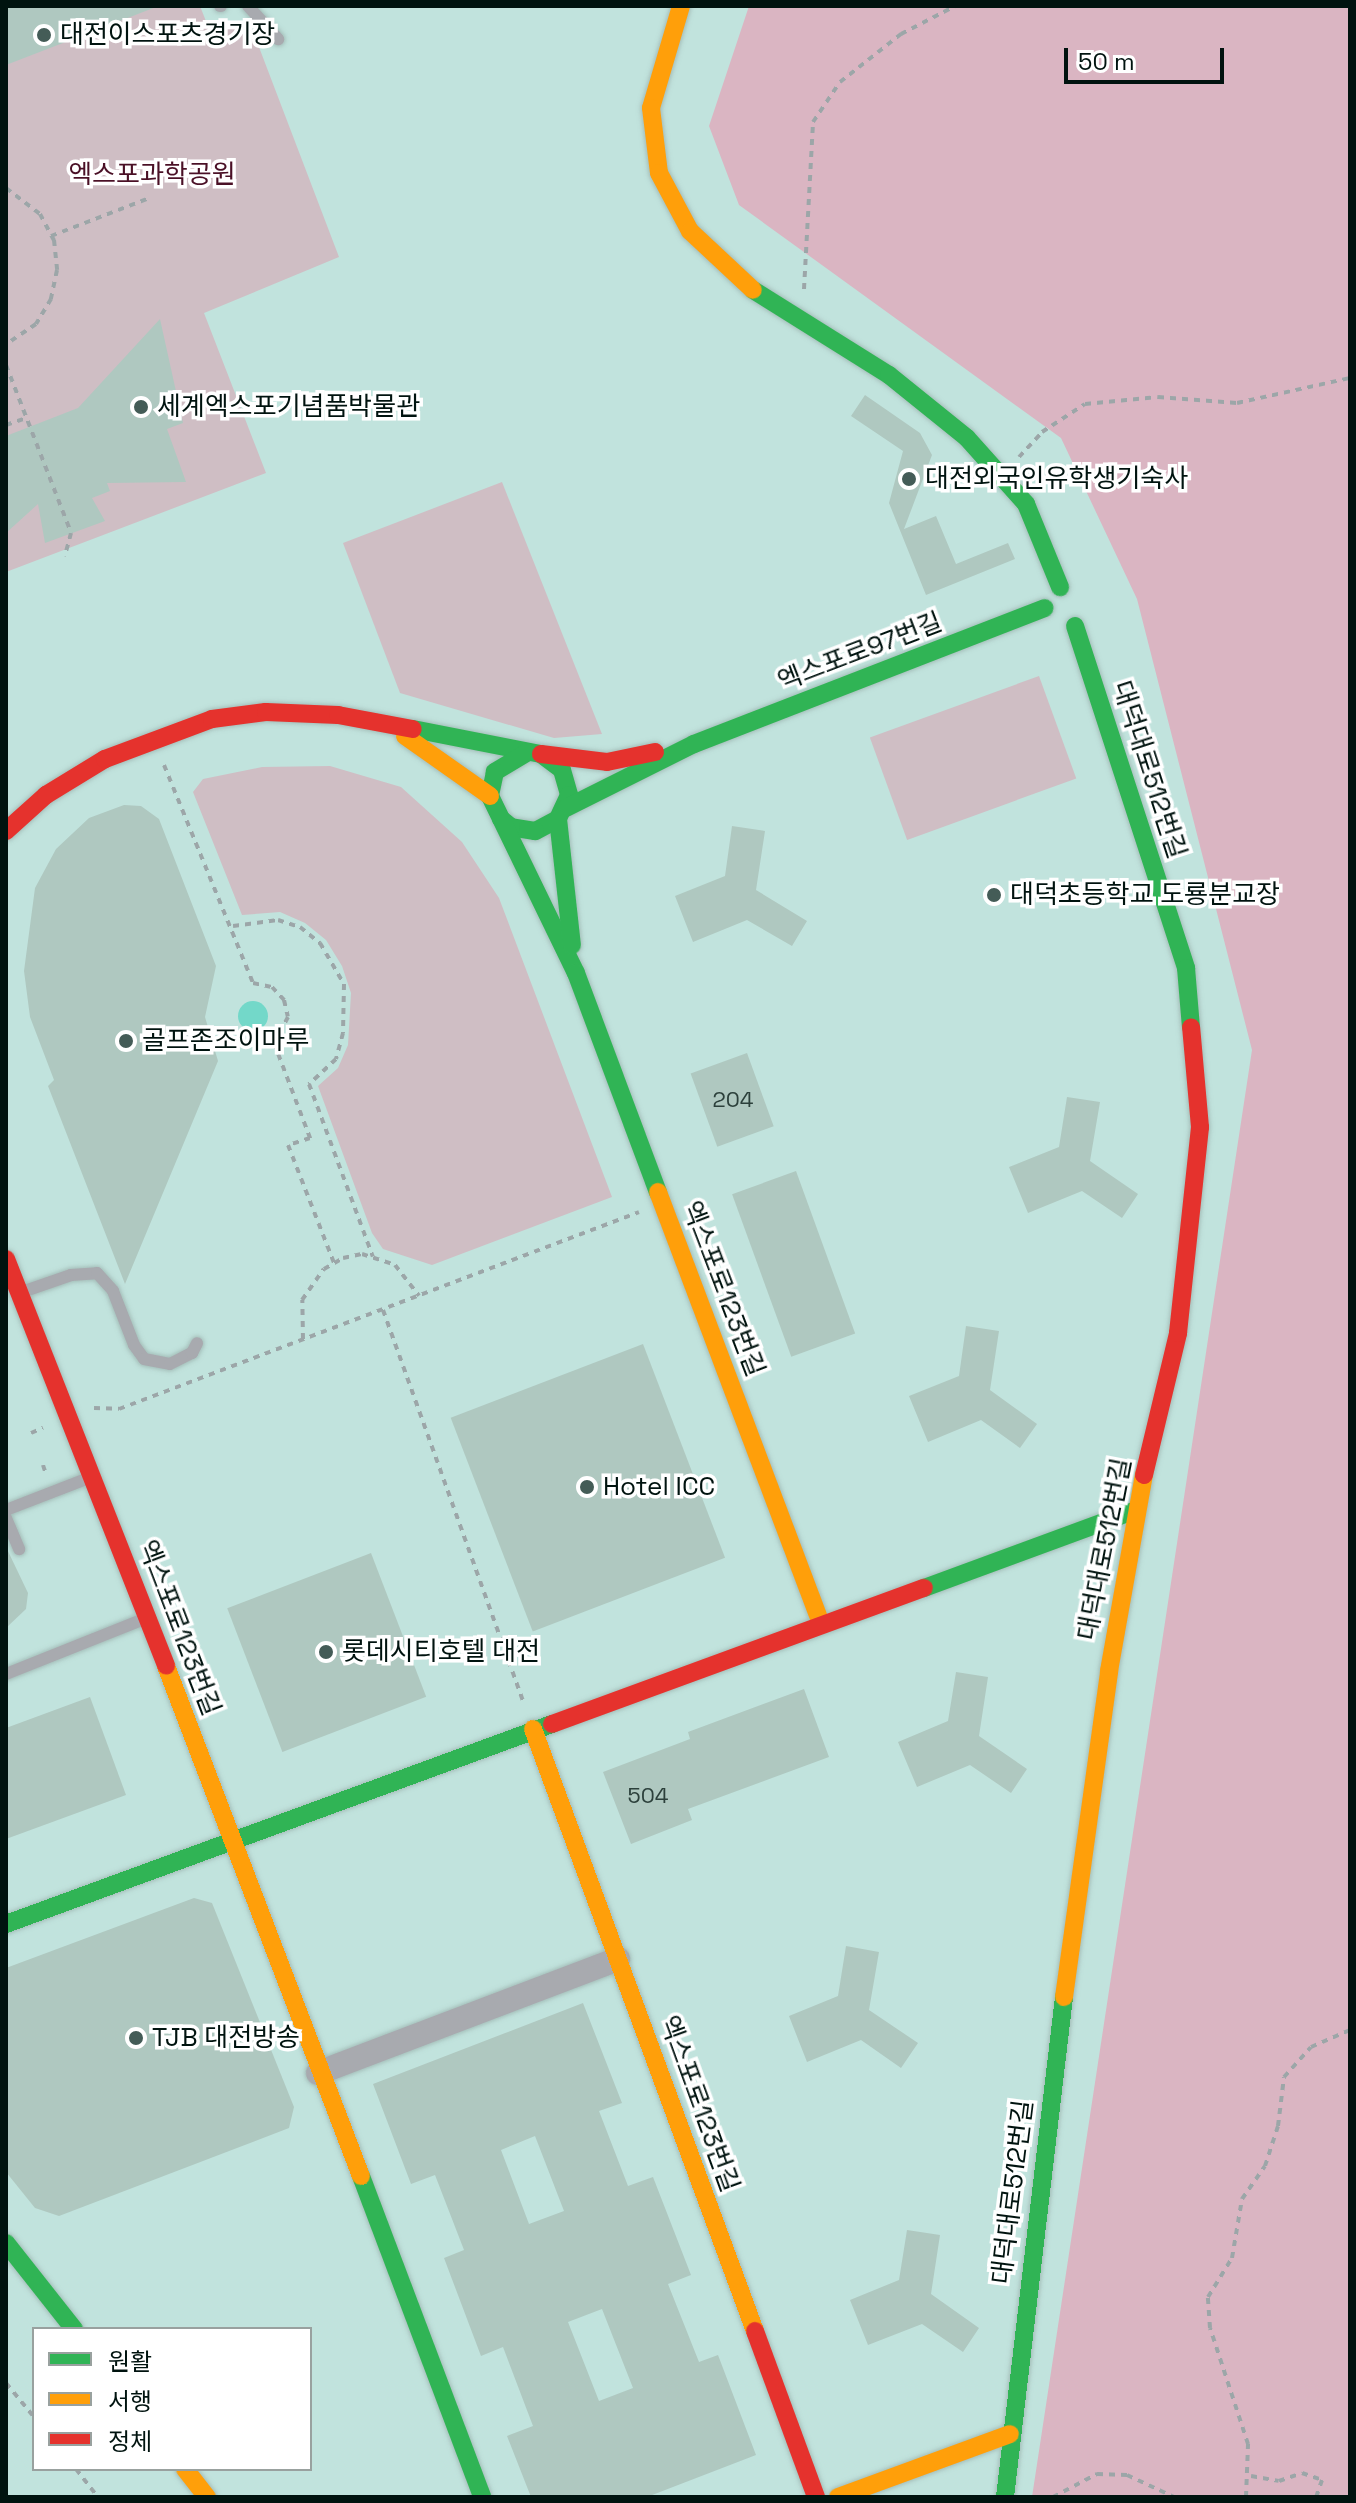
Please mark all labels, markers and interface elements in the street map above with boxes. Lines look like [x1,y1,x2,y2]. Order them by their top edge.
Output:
place label: 대전이스포츠경기장 [60,19,275,51]
marker: 대전이스포츠경기장 [35,26,53,44]
scale bar [1068,32,1228,82]
text: 50 m [1078,46,1135,77]
park label: 엑스포과학공원 [68,159,236,191]
place label: 세계엑스포기념품박물관 [157,391,420,423]
marker: 세계엑스포기념품박물관 [132,398,150,416]
place label: 대전외국인유학생기숙사 [925,463,1188,495]
marker: 대전외국인유학생기숙사 [900,470,918,488]
street label: 엑스포로97번길 [773,606,947,698]
street label: 대덕대로512번길 [1106,677,1192,863]
place label: 대덕초등학교 도룡분교장 [1010,879,1280,911]
marker: 대덕초등학교 도룡분교장 [985,886,1003,904]
place label: 골프존조이마루 [142,1025,309,1057]
marker: 골프존조이마루 [117,1032,135,1050]
house number: 204 [712,1087,754,1113]
street label: 엑스포로123번길 [675,1197,771,1381]
street label: 대덕대로512번길 [1072,1455,1138,1643]
place label: Hotel ICC [603,1471,715,1503]
marker: Hotel ICC [578,1478,596,1496]
street label: 엑스포로123번길 [131,1536,227,1720]
place label: 롯데시티호텔 대전 [342,1636,540,1668]
marker: 롯데시티호텔 대전 [317,1643,335,1661]
house number: 504 [627,1783,669,1809]
street label: 엑스포로123번길 [653,2011,745,2197]
place label: TJB 대전방송 [152,2022,300,2054]
marker: TJB 대전방송 [127,2029,145,2047]
street label: 대덕대로512번길 [986,2098,1040,2286]
legend [32,2327,312,2471]
text: 원활 [108,2346,152,2377]
text: 서행 [108,2386,152,2417]
text: 정체 [108,2426,152,2457]

